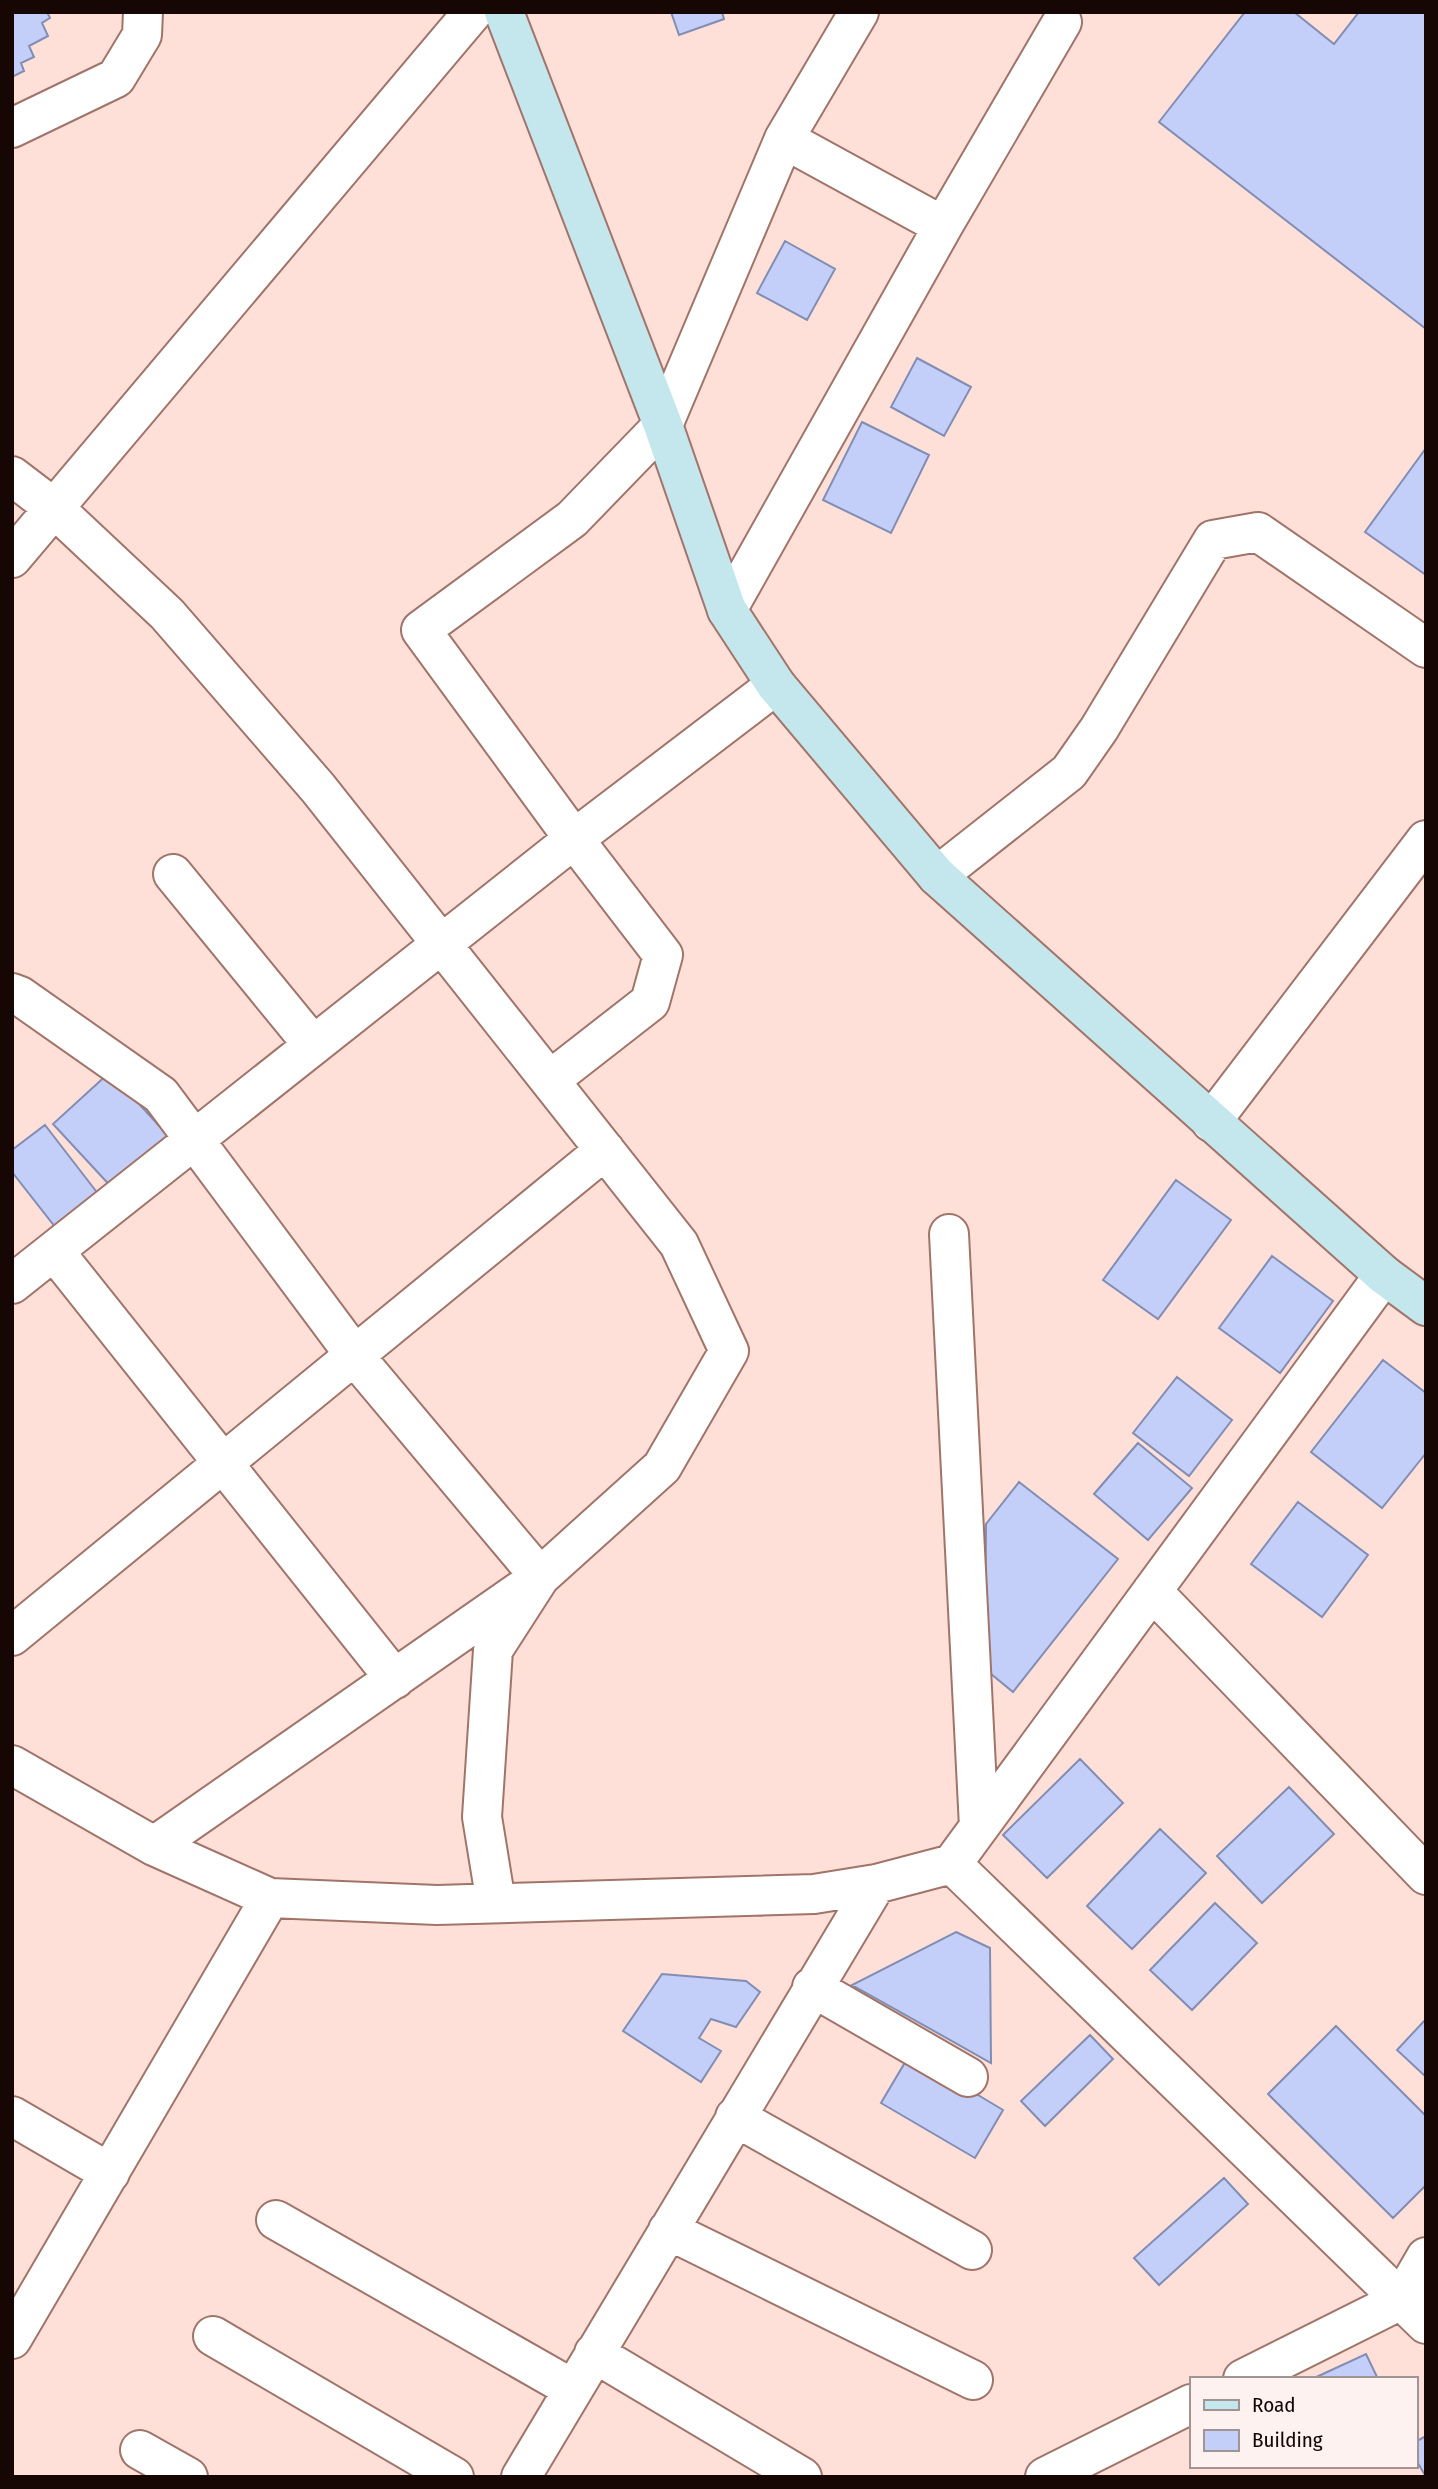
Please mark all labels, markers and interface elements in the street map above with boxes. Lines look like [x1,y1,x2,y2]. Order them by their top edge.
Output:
legend [1190,2377,1417,2468]
text: Road [1252,2392,1296,2418]
text: Building [1252,2427,1323,2453]

